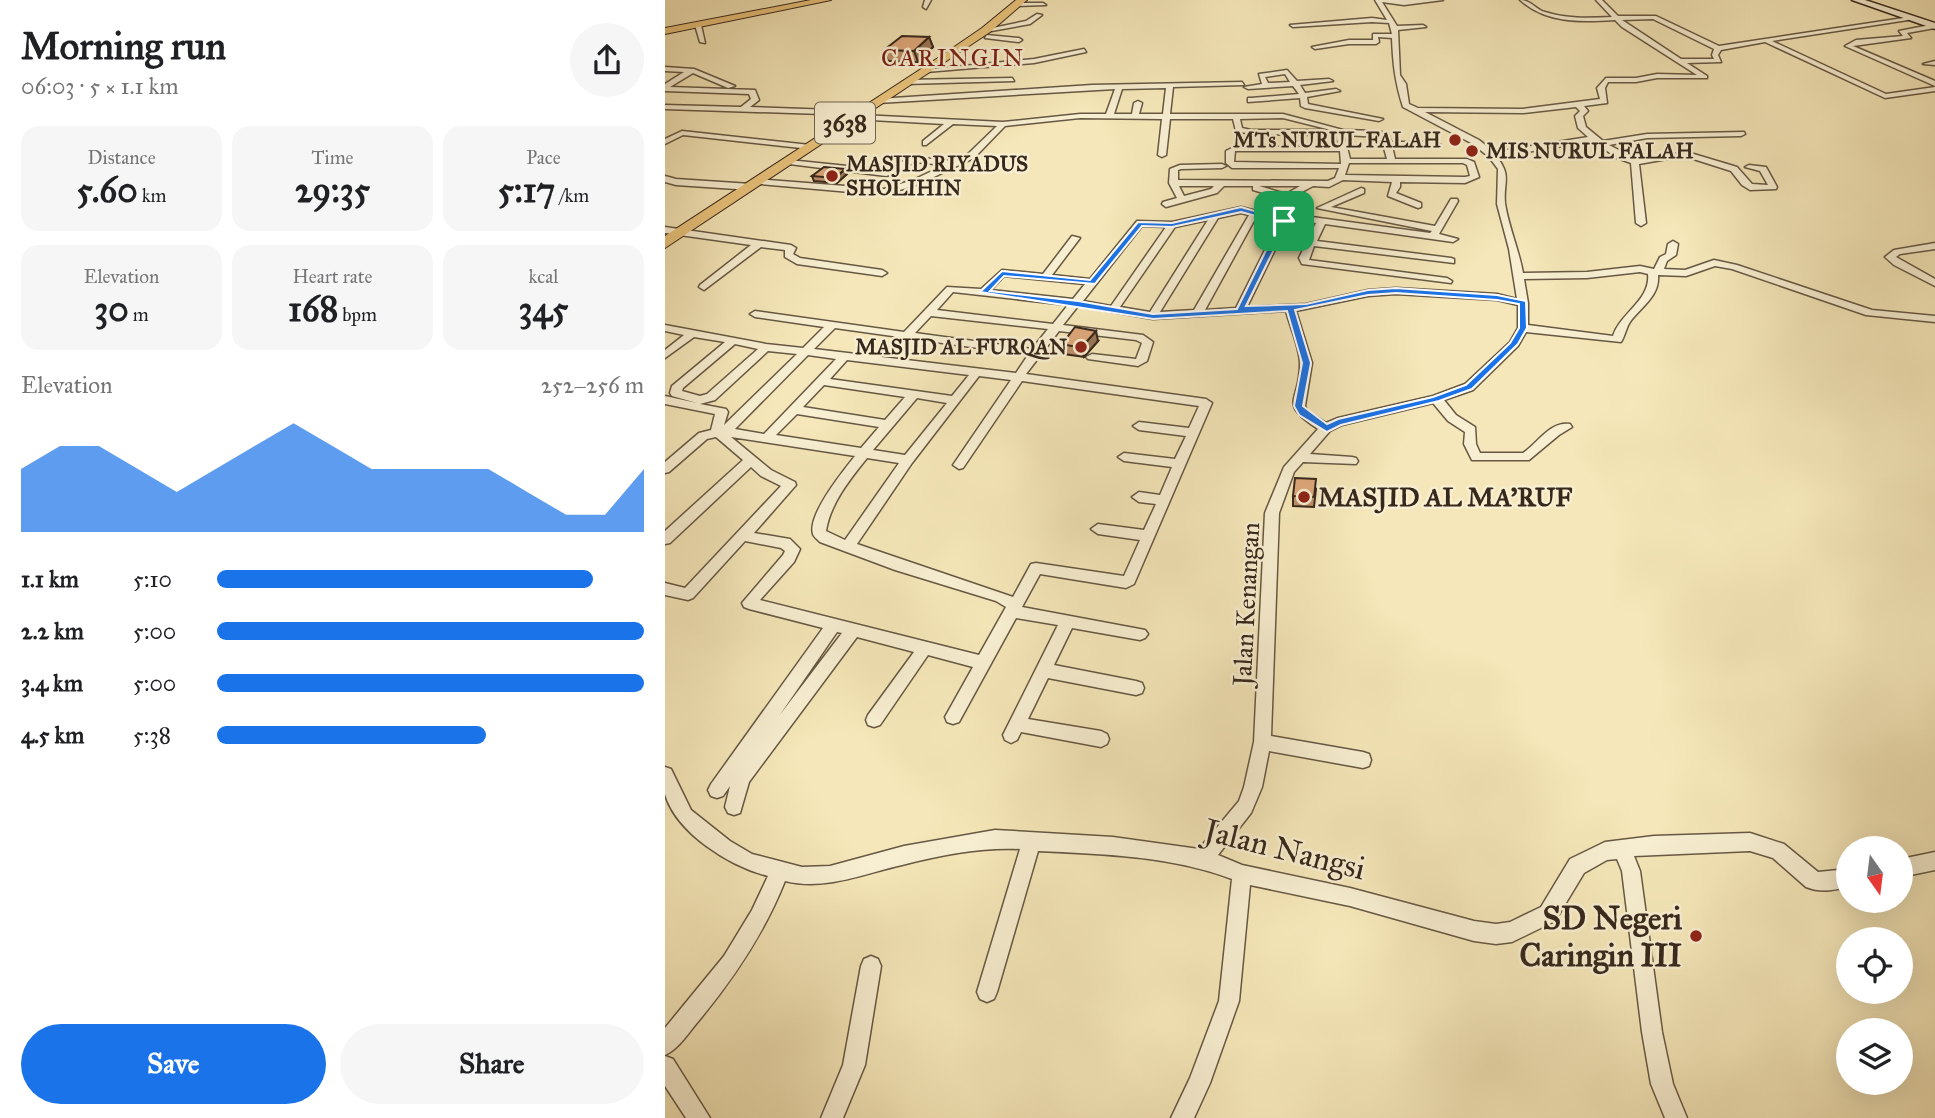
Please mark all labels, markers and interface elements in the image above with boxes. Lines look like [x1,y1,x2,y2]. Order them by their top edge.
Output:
text: Morning run [21,23,226,69]
button: share [570,23,644,97]
district label: CARINGIN [881,43,1025,73]
text: 06:03 · 5 × 1.1 km [21,72,178,100]
road number: 3638 [815,103,875,144]
place label: MTs NURUL FALAH [1233,127,1441,153]
marker: MTs NURUL FALAH [1447,132,1463,148]
place label: MIS NURUL FALAH [1486,138,1694,164]
marker: MIS NURUL FALAH [1464,143,1480,159]
text: Distance [87,146,156,169]
text: Time [311,146,354,169]
text: Pace [526,146,561,169]
place label: MASJID RIYADUS SHOLIHIN [846,151,1028,201]
marker: MASJID RIYADUS SHOLIHIN [824,168,840,184]
text: 5.60 [77,169,138,212]
text: 29:35 [295,169,370,212]
text: 5:17 [498,169,555,212]
text: km [138,184,166,207]
text: /km [555,184,589,207]
pin [1254,191,1314,251]
icon: arrive [1265,202,1303,240]
text: Elevation [84,265,159,288]
text: Heart rate [293,265,372,288]
text: kcal [529,265,558,288]
text: 30 [94,288,129,331]
text: 168 [288,288,338,331]
text: 345 [519,288,568,331]
text: m [129,303,149,326]
text: bpm [338,303,377,326]
place label: MASJID AL FURQAN [855,334,1067,361]
marker: MASJID AL FURQAN [1073,339,1089,355]
text: Elevation [21,371,112,399]
text: 252–256 m [541,371,644,399]
place label: MASJID AL MA'RUF [1318,481,1572,514]
marker: MASJID AL MA'RUF [1296,489,1312,505]
street label: Jalan Kenangan [1226,521,1266,690]
text: 1.1 km [21,565,79,593]
text: 5:10 [133,565,172,593]
text: 2.2 km [21,617,84,645]
text: 5:00 [133,617,176,645]
text: 3.4 km [21,669,83,697]
text: 5:00 [133,669,176,697]
text: 4.5 km [21,721,84,749]
text: 5:38 [133,721,171,749]
street label: Jalan Nangsi [1197,810,1370,888]
north arrow [1836,836,1913,914]
map controls [1836,836,1913,1095]
place label: SD Negeri Caringin III [1519,899,1682,975]
button: locate [1836,927,1913,1004]
marker: SD Negeri Caringin III [1688,928,1704,944]
button: layers [1836,1018,1913,1095]
button: Save [21,1024,326,1104]
button: Share [340,1024,644,1104]

